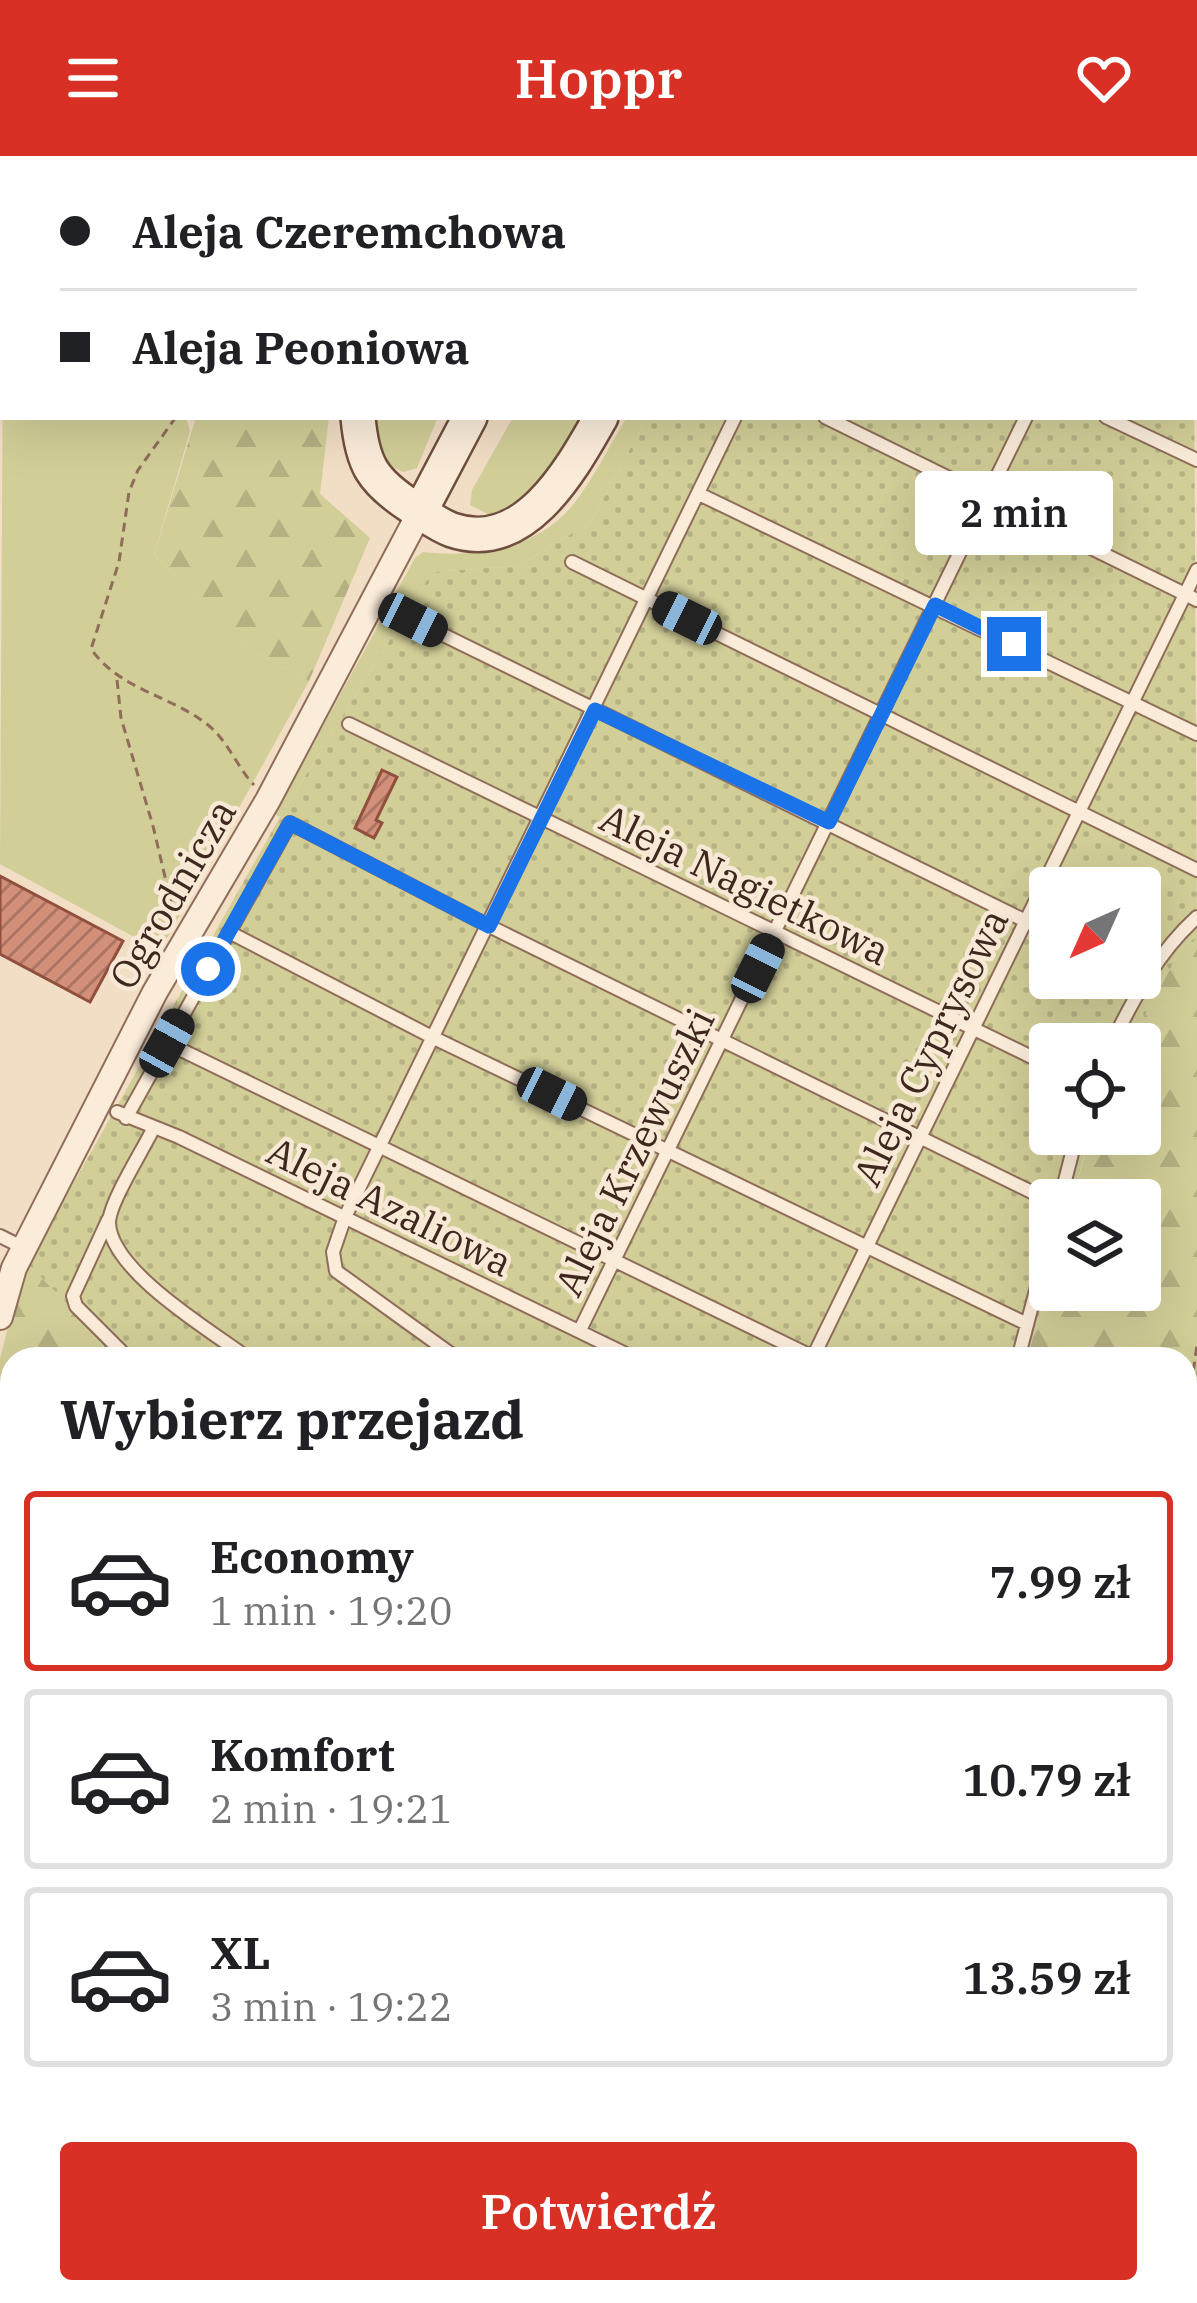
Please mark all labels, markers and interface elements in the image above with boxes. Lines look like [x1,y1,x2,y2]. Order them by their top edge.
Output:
text: Hoppr [515,43,682,113]
icon: menu [60,45,126,111]
icon: heart [1071,45,1137,111]
text: Aleja Czeremchowa [132,202,566,260]
text: Aleja Peoniowa [132,318,470,376]
callout: 2 min [915,470,1113,554]
text: 2 min [960,487,1068,538]
car [647,586,727,650]
car [373,588,453,652]
route end [987,617,1041,671]
street label: Ogrodnicza [97,790,247,998]
street label: Aleja Nagietkowa [592,792,898,976]
north arrow [1029,867,1161,999]
map controls [1029,867,1161,1311]
street label: Aleja Cyprysowa [841,900,1019,1194]
car [726,928,790,1008]
route start [181,942,235,996]
street label: Aleja Krzewuszki [542,1000,726,1304]
car [134,1003,200,1083]
button: locate [1029,1023,1161,1155]
car [512,1062,592,1126]
street label: Aleja Azaliowa [259,1125,521,1287]
button: layers [1029,1179,1161,1311]
text: Wybierz przejazd [60,1384,524,1454]
icon: car [66,1527,174,1635]
text: Economy [210,1527,414,1585]
text: 7.99 zł [989,1552,1131,1610]
text: 1 min · 19:20 [210,1585,452,1636]
icon: car [66,1725,174,1833]
text: Komfort [210,1725,395,1783]
text: 10.79 zł [962,1750,1131,1808]
text: 2 min · 19:21 [210,1783,452,1834]
icon: car [66,1923,174,2031]
text: XL [210,1923,271,1981]
text: 13.59 zł [962,1948,1131,2006]
text: 3 min · 19:22 [210,1981,452,2032]
button: Potwierdź [60,2142,1137,2280]

